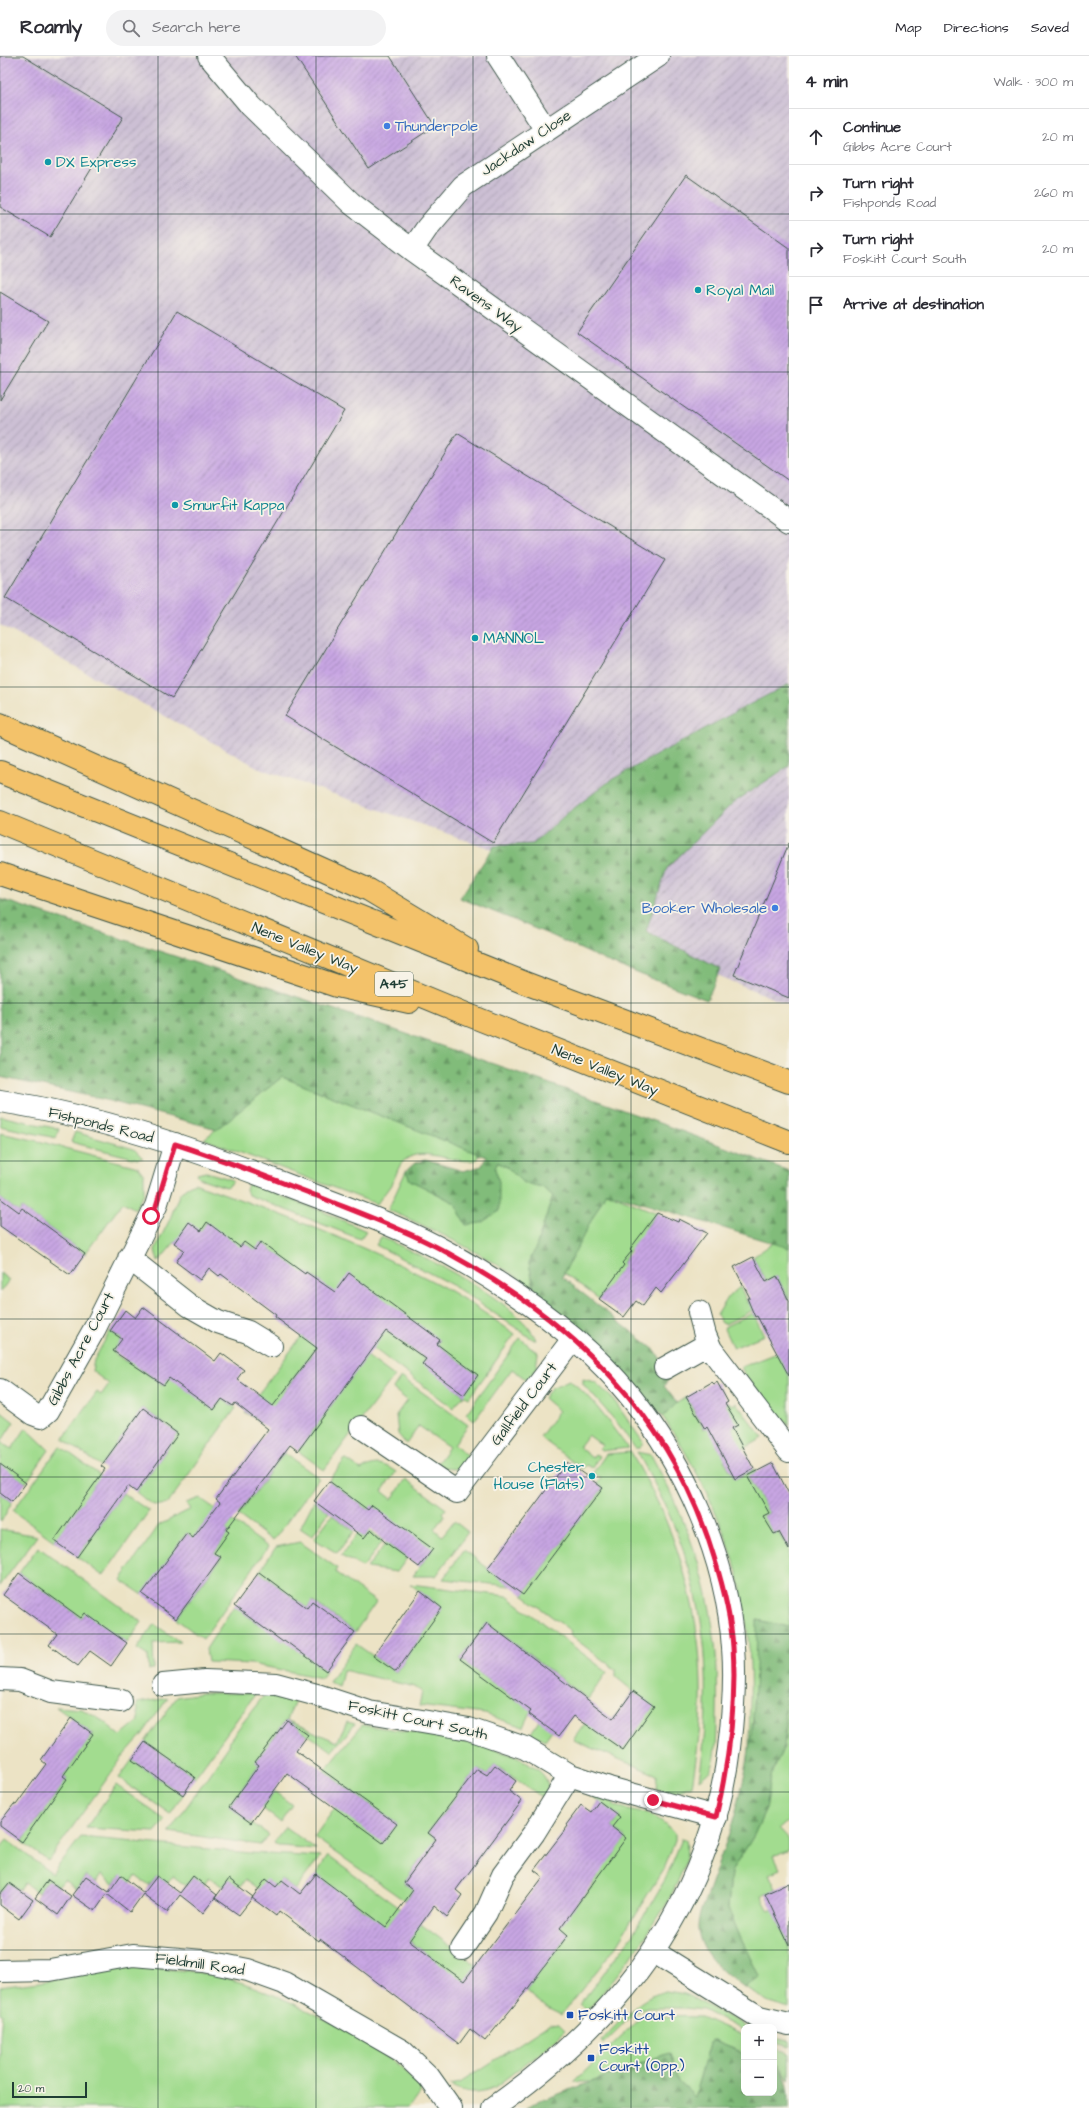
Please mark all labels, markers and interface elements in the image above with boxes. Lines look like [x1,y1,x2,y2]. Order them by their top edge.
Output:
search box [106,10,386,46]
text: Roamly [20,14,82,41]
icon: search [120,17,142,39]
text: Search here [152,17,241,38]
text: Map [895,18,922,38]
text: Directions [944,18,1009,38]
text: Saved [1031,18,1069,38]
text: 4 min [805,70,848,94]
text: Walk · 300 m [994,73,1073,91]
street label: Jackdaw Close [477,105,575,181]
place label: Thunderpole [395,116,478,137]
text: Continue [843,117,901,138]
marker: Thunderpole [382,121,392,131]
icon: ahead [805,126,827,148]
text: 20 m [1042,128,1073,146]
text: Gibbs Acre Court [843,138,952,156]
place label: DX Express [56,152,137,173]
marker: DX Express [43,157,53,167]
text: Turn right [843,173,914,194]
icon: right [805,182,827,204]
text: 260 m [1034,184,1073,202]
text: Fishponds Road [843,194,936,212]
text: Turn right [843,229,914,250]
icon: right [805,238,827,260]
text: 20 m [1042,240,1073,258]
text: Foskitt Court South [843,250,966,268]
street label: Ravens Way [445,270,527,338]
place label: Royal Mail [706,280,774,302]
marker: Royal Mail [693,285,703,295]
icon: arrive [805,294,827,316]
text: Arrive at destination [843,294,984,315]
place label: Smurfit Kappa [183,495,285,516]
marker: Smurfit Kappa [170,500,180,510]
place label: MANNOL [483,628,545,649]
marker: MANNOL [470,633,480,643]
place label: Booker Wholesale [642,898,767,919]
marker: Booker Wholesale [770,903,780,913]
street label: Nene Valley Way [248,917,361,980]
road number: A45 [375,972,413,996]
street label: Nene Valley Way [548,1039,661,1102]
street label: Fishponds Road [46,1102,156,1148]
route start [142,1207,160,1225]
street label: Gibbs Acre Court [42,1289,120,1409]
street label: Gallfield Court [486,1358,562,1450]
place label: Chester House (Flats) [494,1457,584,1495]
marker: Chester House (Flats) [587,1471,597,1481]
street label: Foskitt Court South [346,1695,490,1745]
route end [644,1791,662,1809]
street label: Fieldmill Road [154,1947,246,1981]
place label: Foskitt Court [578,2005,675,2026]
marker: Foskitt Court [565,2010,575,2020]
map controls [741,2024,777,2096]
button: + [741,2024,777,2060]
place label: Foskitt Court (Opp.) [599,2039,685,2077]
marker: Foskitt Court (Opp.) [586,2053,596,2063]
button: − [741,2060,777,2096]
scale bar [12,2080,87,2099]
text: 20 m [18,2081,44,2096]

